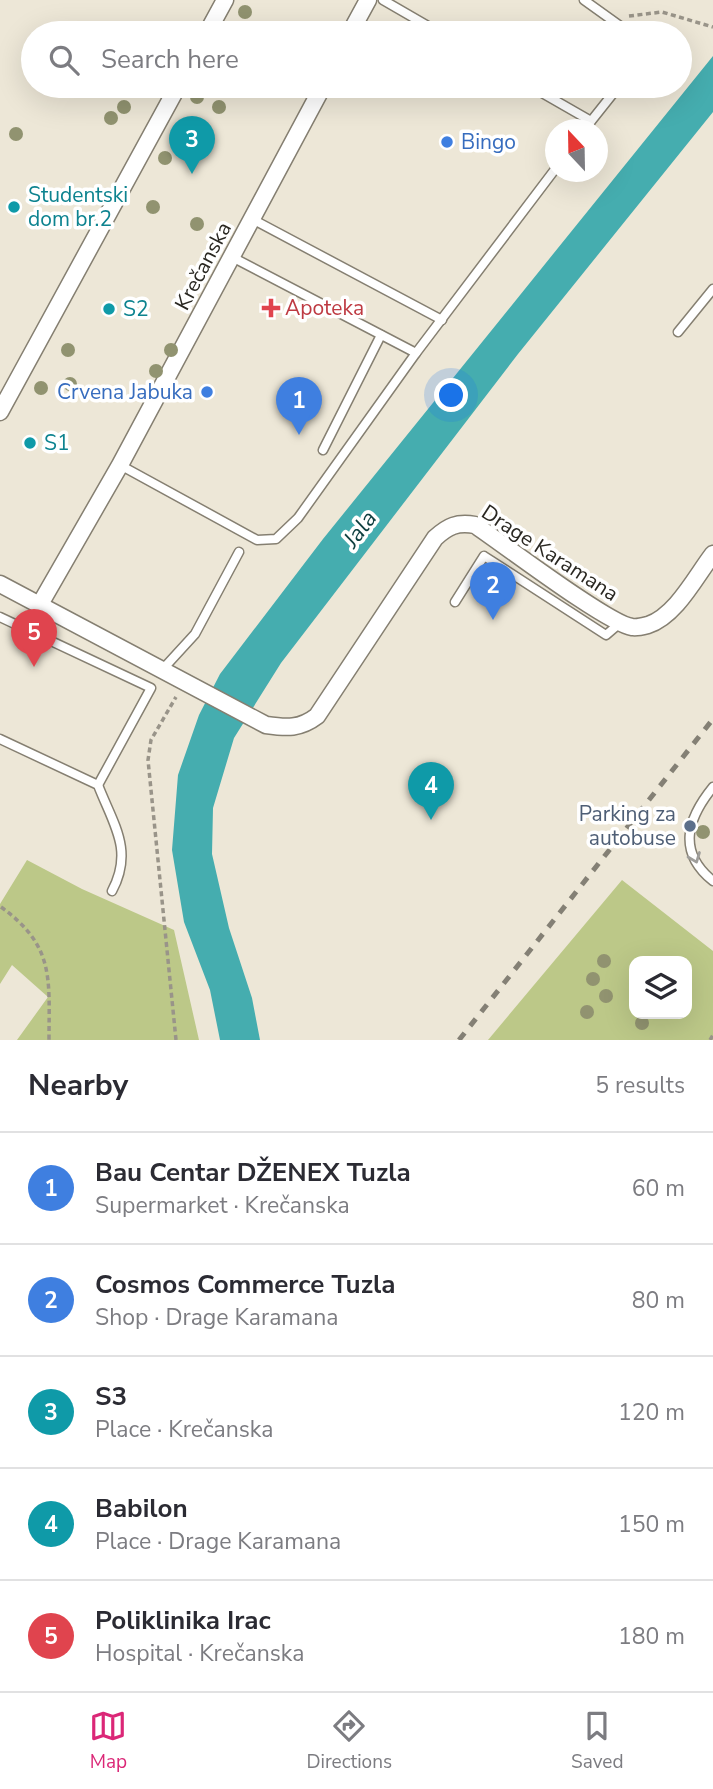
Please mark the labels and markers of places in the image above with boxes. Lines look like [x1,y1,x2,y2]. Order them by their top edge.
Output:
pin: 3 [169,116,215,174]
place label: Bingo [461,128,516,156]
marker: Bingo [439,134,455,150]
place label: Studentski dom br.2 [28,181,128,233]
marker: Studentski dom br.2 [6,199,22,215]
place label: Apoteka [285,294,364,322]
place label: S2 [123,295,149,323]
marker: Apoteka [263,300,279,316]
marker: S2 [101,301,117,317]
pin: 1 [276,377,322,435]
place label: Crvena Jabuka [57,378,193,406]
marker: Crvena Jabuka [199,384,215,400]
place label: S1 [44,429,70,457]
marker: S1 [22,435,38,451]
pin: 2 [470,562,516,620]
pin: 5 [11,609,57,667]
pin: 4 [408,762,454,820]
place label: Parking za autobuse [579,800,676,852]
marker: Parking za autobuse [682,818,698,834]

